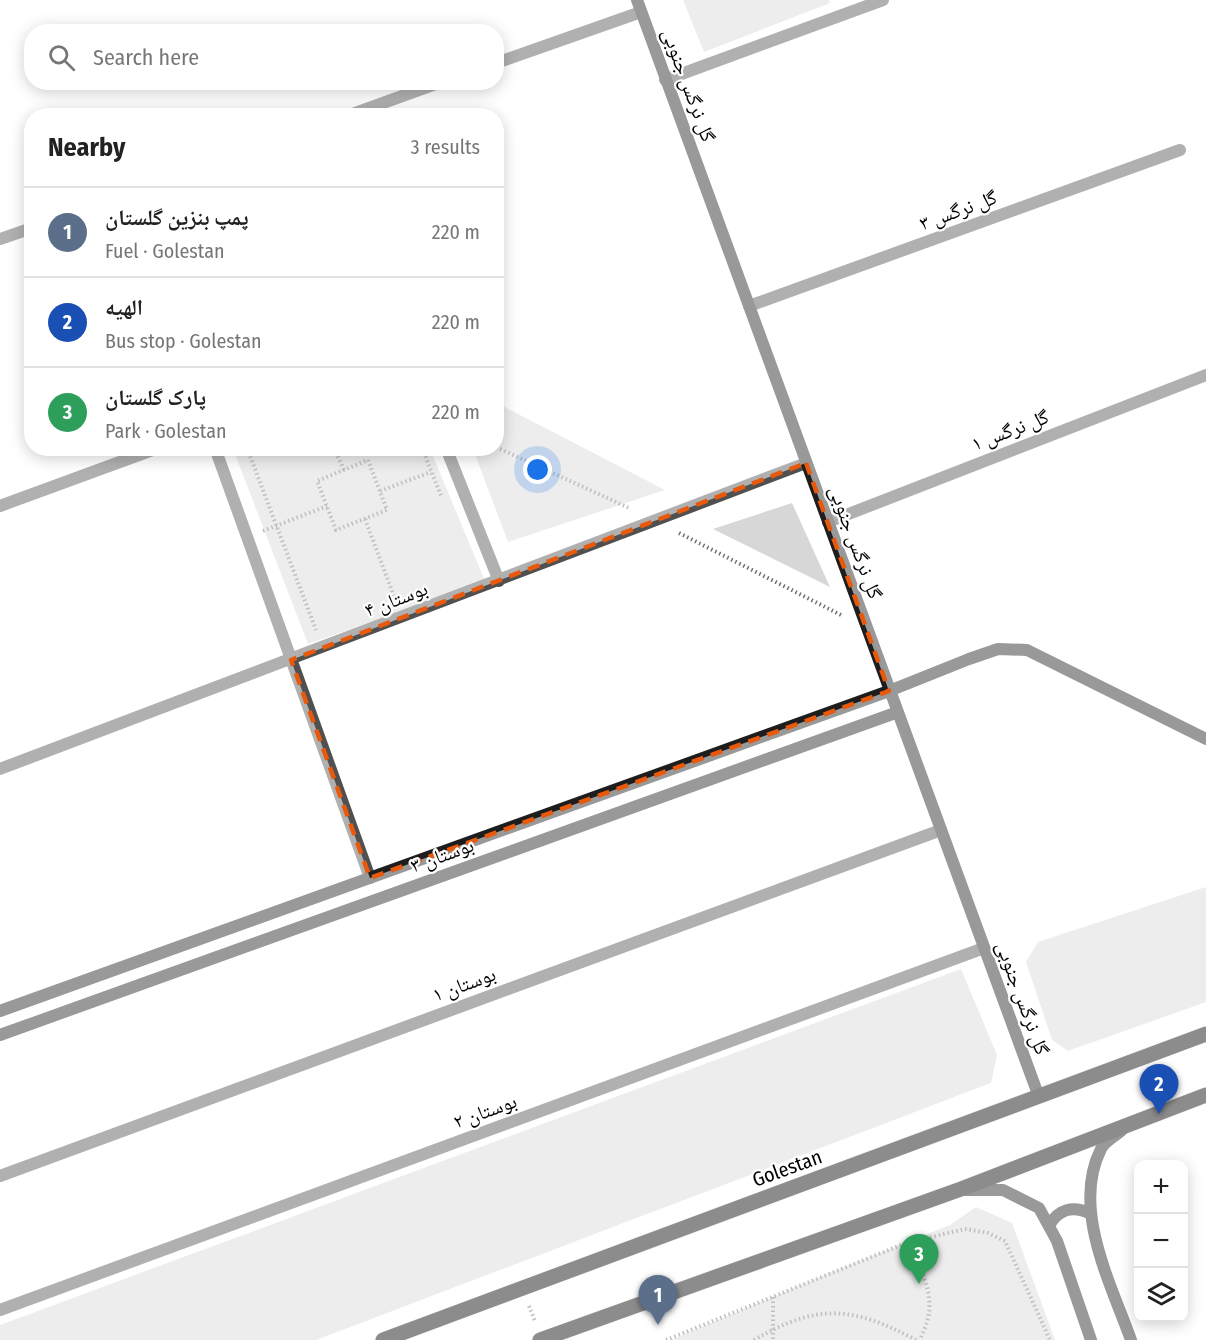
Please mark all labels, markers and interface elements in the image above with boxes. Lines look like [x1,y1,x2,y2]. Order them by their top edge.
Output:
search box [24,24,504,90]
street label: گل نرگس جنوبی [657,25,721,145]
icon: search [45,41,78,74]
text: Search here [93,44,199,71]
text: Nearby [48,132,125,163]
text: 3 results [411,135,480,159]
street label: گل نرگس ۳ [916,185,1000,235]
text: پمپ بنزین گلستان [105,204,249,231]
text: 1 [63,220,72,244]
text: 220 m [432,220,480,244]
text: Fuel · Golestan [105,239,225,263]
text: الهیه [105,294,143,321]
text: 2 [63,310,72,334]
text: 220 m [432,310,480,334]
text: Bus stop · Golestan [105,329,262,353]
text: پارک گلستان [105,384,206,411]
text: 3 [63,400,72,424]
text: 220 m [432,400,480,424]
street label: گل نرگس ۱ [968,404,1052,456]
text: Park · Golestan [105,419,226,443]
your location [523,455,552,484]
street label: گل نرگس جنوبی [824,482,888,602]
street label: بوستان ۴ [361,576,431,622]
street label: بوستان ۳ [407,832,477,878]
street label: گل نرگس جنوبی [991,938,1055,1058]
street label: بوستان ۱ [429,961,499,1007]
pin: 2 [1140,1064,1178,1114]
street label: بوستان ۲ [450,1088,520,1134]
street label: Golestan [749,1144,825,1192]
map controls [1134,1160,1188,1322]
button: + [1134,1160,1188,1214]
button: − [1134,1214,1188,1268]
pin: 3 [900,1234,938,1284]
button: layers [1134,1268,1188,1322]
pin: 1 [638,1276,678,1325]

